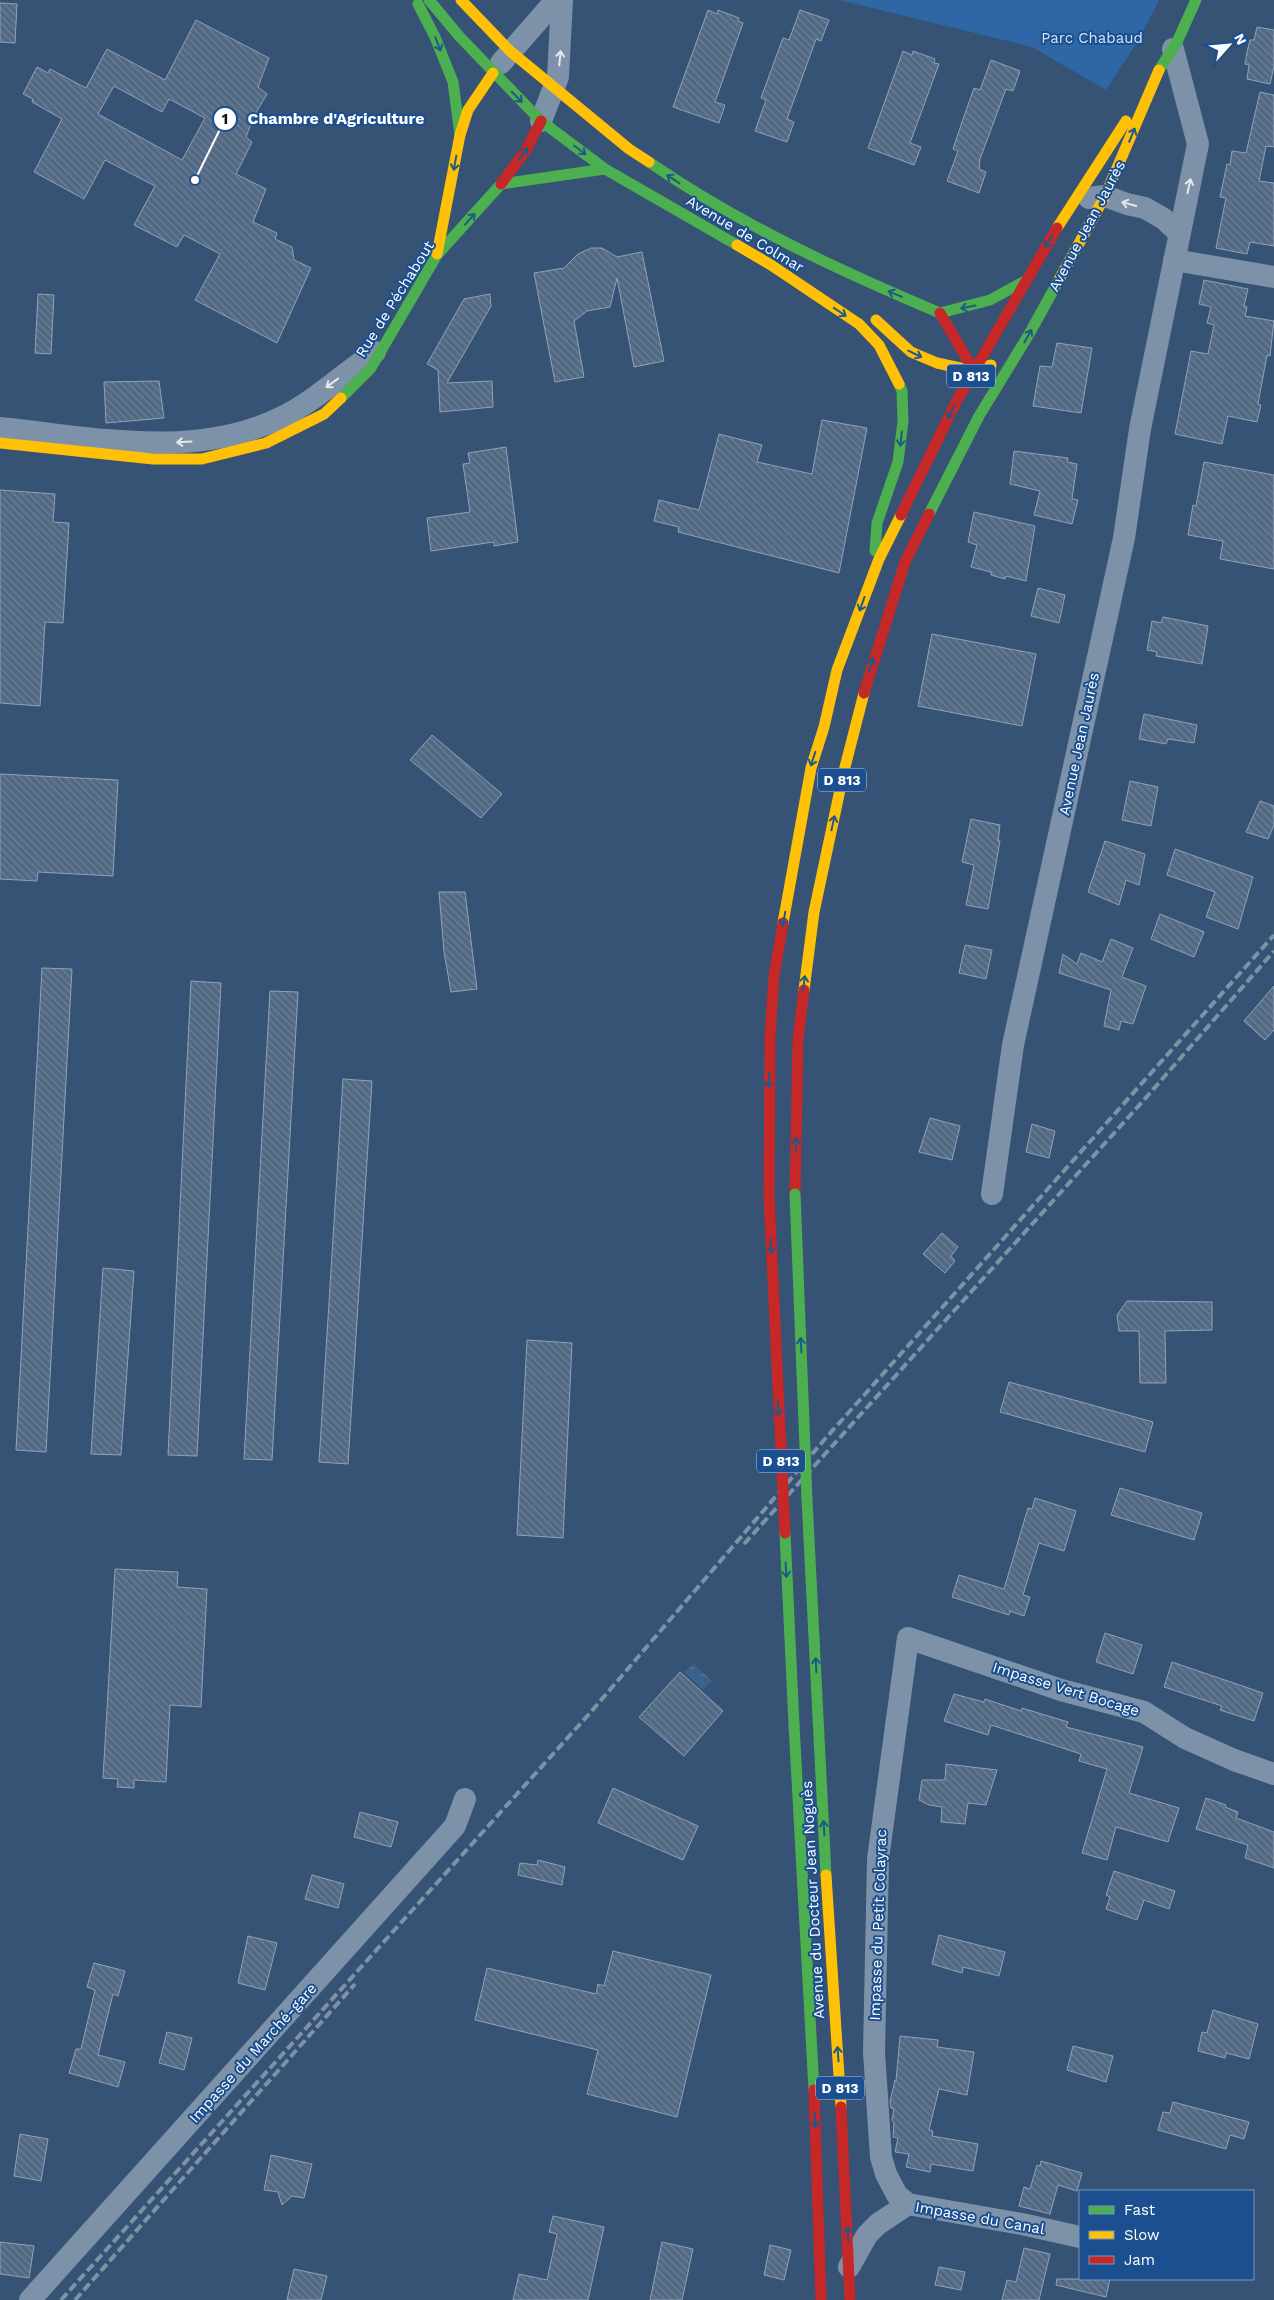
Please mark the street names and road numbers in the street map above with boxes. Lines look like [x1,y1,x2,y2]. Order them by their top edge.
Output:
street label: Avenue Jean Jaurès [1045,157,1129,295]
street label: Avenue de Colmar [683,192,807,276]
street label: Rue de Péchabout [352,237,438,361]
road number: D 813 [947,364,995,388]
street label: Avenue Jean Jaurès [1055,671,1103,817]
road number: D 813 [818,768,866,792]
road number: D 813 [757,1450,805,1472]
street label: Impasse Vert Bocage [990,1658,1142,1720]
street label: Avenue du Docteur Jean Noguès [798,1780,828,2020]
street label: Impasse du Petit Colayrac [866,1829,890,2021]
street label: Impasse du Marché-gare [185,1979,321,2127]
road number: D 813 [816,2076,864,2100]
street label: Impasse du Canal [914,2198,1046,2238]

